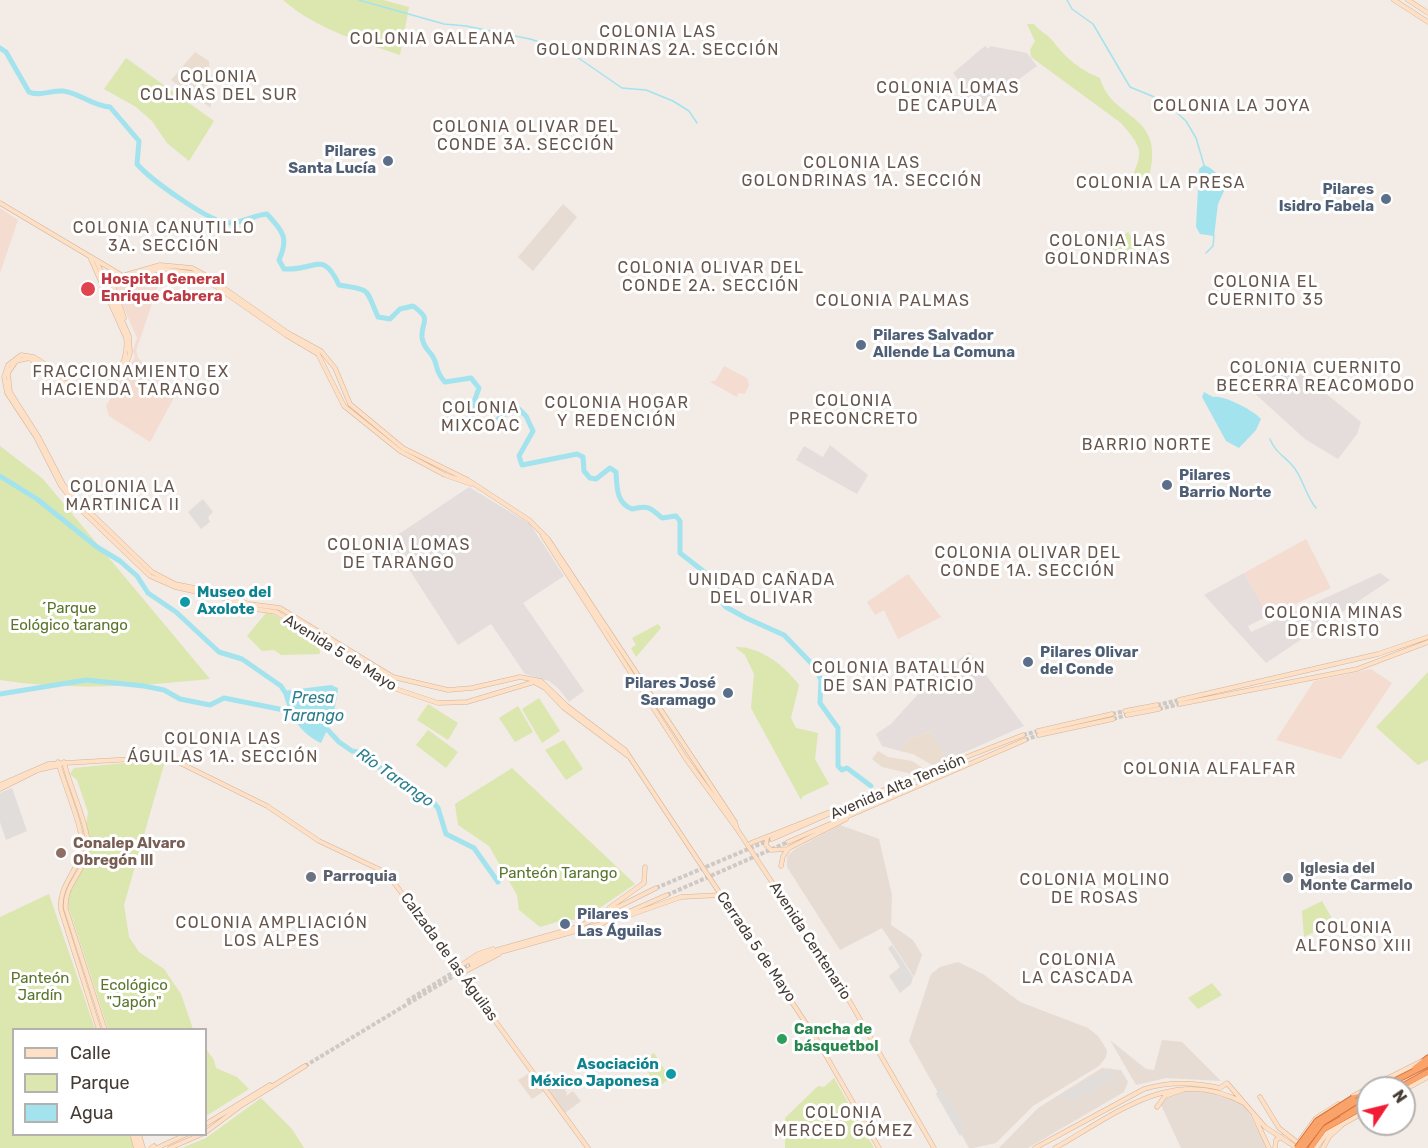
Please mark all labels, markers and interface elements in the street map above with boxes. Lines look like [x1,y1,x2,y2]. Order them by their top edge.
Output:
district label: COLONIA LAS GOLONDRINAS 2A. SECCIÓN [536,22,780,60]
district label: COLONIA GALEANA [350,29,516,49]
district label: COLONIA COLINAS DEL SUR [140,67,298,105]
district label: COLONIA LOMAS DE CAPULA [876,78,1020,116]
district label: COLONIA LA JOYA [1153,96,1311,116]
district label: COLONIA OLIVAR DEL CONDE 3A. SECCIÓN [432,117,620,155]
place label: Pilares Santa Lucía [288,143,376,178]
district label: COLONIA LAS GOLONDRINAS 1A. SECCIÓN [741,153,983,191]
marker: Pilares Santa Lucía [381,154,395,168]
district label: COLONIA LA PRESA [1076,173,1246,193]
place label: Pilares Isidro Fabela [1279,181,1374,216]
marker: Pilares Isidro Fabela [1379,192,1393,206]
district label: COLONIA CANUTILLO 3A. SECCIÓN [73,218,255,256]
district label: COLONIA LAS GOLONDRINAS [1045,231,1171,269]
district label: COLONIA OLIVAR DEL CONDE 2A. SECCIÓN [617,258,805,296]
place label: Hospital General Enrique Cabrera [101,271,225,306]
district label: COLONIA EL CUERNITO 35 [1208,272,1324,310]
marker: Hospital General Enrique Cabrera [79,280,97,298]
district label: COLONIA PALMAS [816,291,970,311]
place label: Pilares Salvador Allende La Comuna [873,327,1015,362]
marker: Pilares Salvador Allende La Comuna [854,338,868,352]
district label: COLONIA CUERNITO BECERRA REACOMODO [1216,358,1416,396]
district label: FRACCIONAMIENTO EX HACIENDA TARANGO [32,362,230,400]
district label: COLONIA PRECONCRETO [789,391,919,429]
district label: COLONIA HOGAR Y REDENCIÓN [545,393,689,431]
district label: COLONIA MIXCOAC [441,398,521,436]
district label: BARRIO NORTE [1082,435,1212,455]
place label: Pilares Barrio Norte [1179,467,1271,502]
district label: COLONIA LA MARTINICA II [66,477,180,515]
marker: Pilares Barrio Norte [1160,478,1174,492]
district label: COLONIA LOMAS DE TARANGO [327,535,471,573]
district label: COLONIA OLIVAR DEL CONDE 1A. SECCIÓN [934,543,1122,581]
district label: UNIDAD CAÑADA DEL OLIVAR [688,570,836,608]
place label: Museo del Axolote [197,584,271,619]
marker: Museo del Axolote [178,595,192,609]
park label: ´Parque Eológico tarango [10,600,128,635]
district label: COLONIA MINAS DE CRISTO [1264,603,1404,641]
street label: Avenida 5 de Mayo [280,611,400,695]
place label: Pilares Olivar del Conde [1040,644,1138,679]
marker: Pilares Olivar del Conde [1021,655,1035,669]
district label: COLONIA BATALLÓN DE SAN PATRICIO [812,658,986,696]
place label: Pilares José Saramago [625,675,716,710]
marker: Pilares José Saramago [721,686,735,700]
water label: Presa Tarango [282,688,344,726]
district label: COLONIA LAS ÁGUILAS 1A. SECCIÓN [127,729,319,767]
water label: Río Tarango [353,744,437,812]
street label: Avenida Alta Tensión [828,750,968,824]
district label: COLONIA ALFALFAR [1123,759,1297,779]
place label: Conalep Alvaro Obregón lll [73,835,185,870]
marker: Conalep Alvaro Obregón lll [54,846,68,860]
place label: Iglesia del Monte Carmelo [1300,860,1413,895]
park label: Panteón Tarango [499,865,617,883]
place label: Parroquia [323,868,397,886]
marker: Parroquia [304,870,318,884]
district label: COLONIA MOLINO DE ROSAS [1019,870,1171,908]
marker: Iglesia del Monte Carmelo [1281,871,1295,885]
street label: Avenida Centenario [765,879,855,1003]
street label: Cerrada 5 de Mayo [712,888,800,1006]
street label: Calzada de las Águilas [396,889,502,1025]
place label: Pilares Las Águilas [577,906,662,941]
district label: COLONIA AMPLIACIÓN LOS ALPES [176,913,368,951]
marker: Pilares Las Águilas [558,917,572,931]
district label: COLONIA ALFONSO XIII [1296,918,1412,956]
district label: COLONIA LA CASCADA [1022,950,1134,988]
park label: Panteón Jardín [11,970,69,1005]
park label: Ecológico "Japón" [100,977,168,1012]
place label: Cancha de básquetbol [794,1021,879,1056]
legend [12,1028,207,1136]
marker: Cancha de básquetbol [775,1032,789,1046]
text: Calle [70,1042,111,1064]
place label: Asociación México Japonesa [530,1056,659,1091]
marker: Asociación México Japonesa [664,1067,678,1081]
text: Parque [70,1072,130,1094]
north arrow [1356,1076,1416,1136]
text: N [1388,1086,1411,1107]
text: Agua [70,1102,113,1124]
district label: COLONIA MERCED GÓMEZ [774,1103,914,1141]

